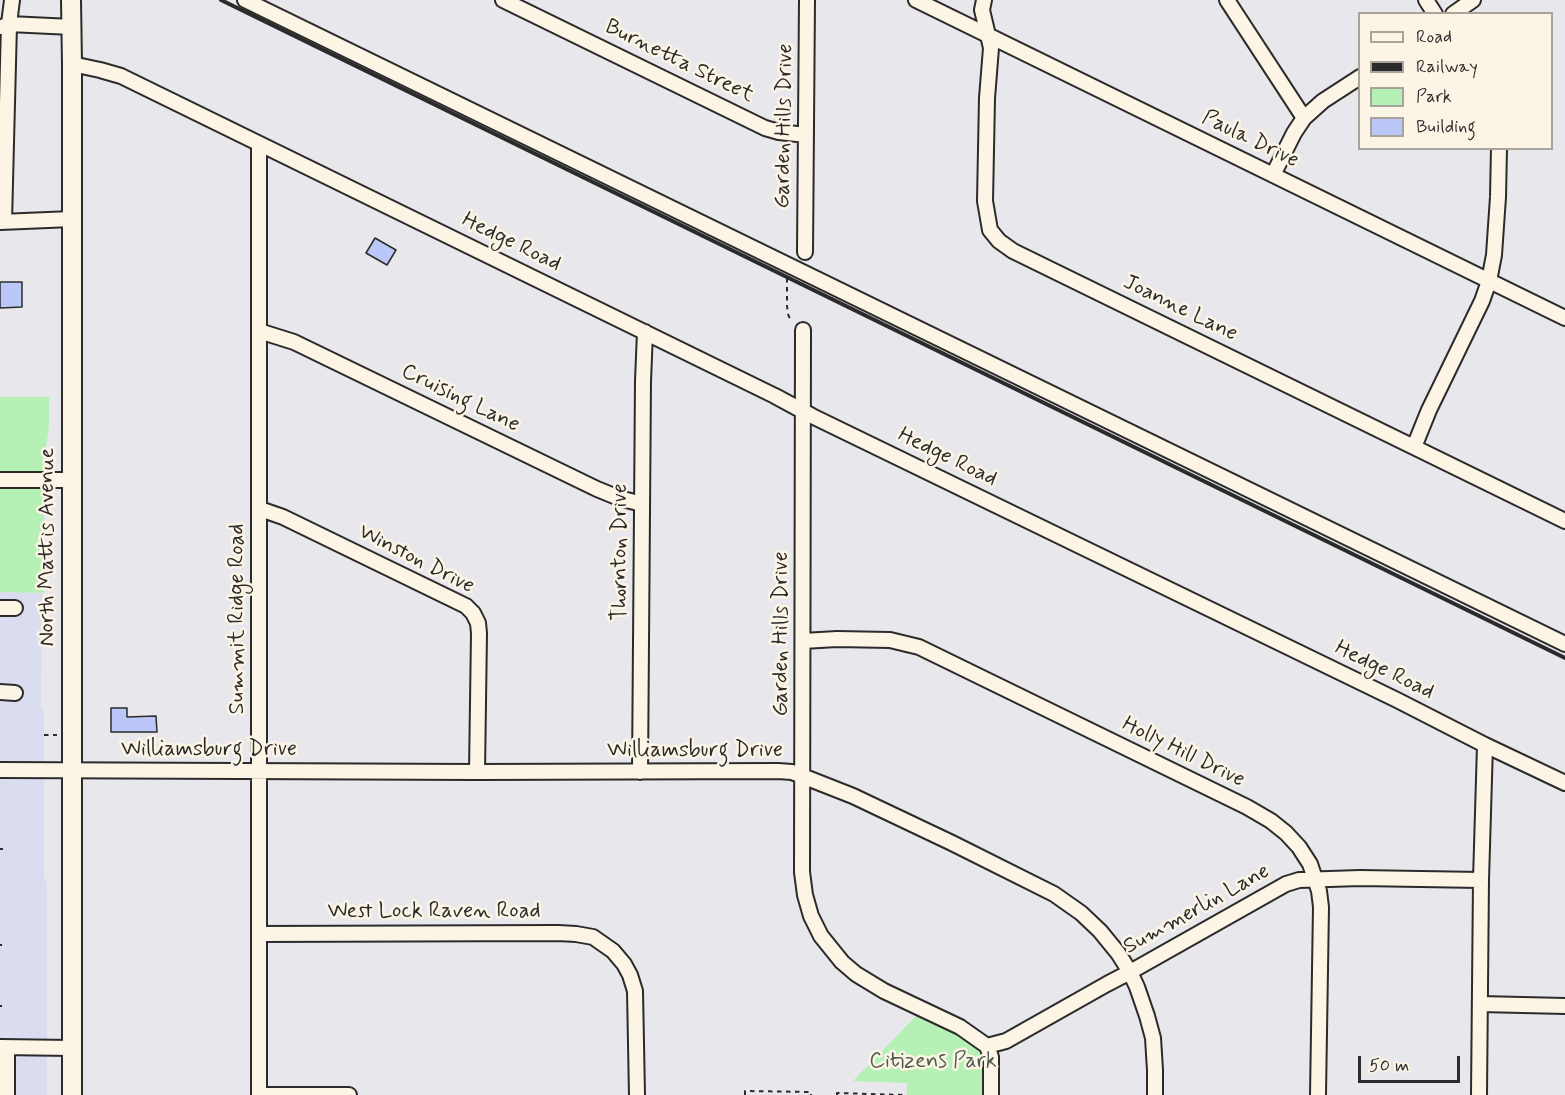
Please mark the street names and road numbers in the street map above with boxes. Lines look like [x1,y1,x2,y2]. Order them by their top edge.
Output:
street label: Burnetta Street [600,15,758,109]
street label: Garden Hills Drive [770,43,800,209]
street label: Paula Drive [1197,105,1303,175]
street label: Hedge Road [457,208,565,278]
street label: Joanne Lane [1118,270,1242,348]
street label: Cruising Lane [396,359,524,439]
street label: Hedge Road [893,423,1001,493]
street label: North Mattis Avenue [35,448,61,646]
street label: Thornton Drive [608,483,634,621]
street label: Winston Drive [354,519,478,601]
street label: Summit Ridge Road [225,524,251,714]
street label: Garden Hills Drive [769,551,795,717]
street label: Hedge Road [1330,636,1438,706]
street label: Holly Hill Drive [1117,712,1249,794]
street label: Williamsburg Drive [121,737,297,763]
street label: Williamsburg Drive [607,738,783,764]
street label: Summerlin Lane [1119,859,1275,961]
street label: West Lock Raven Road [328,899,540,925]

